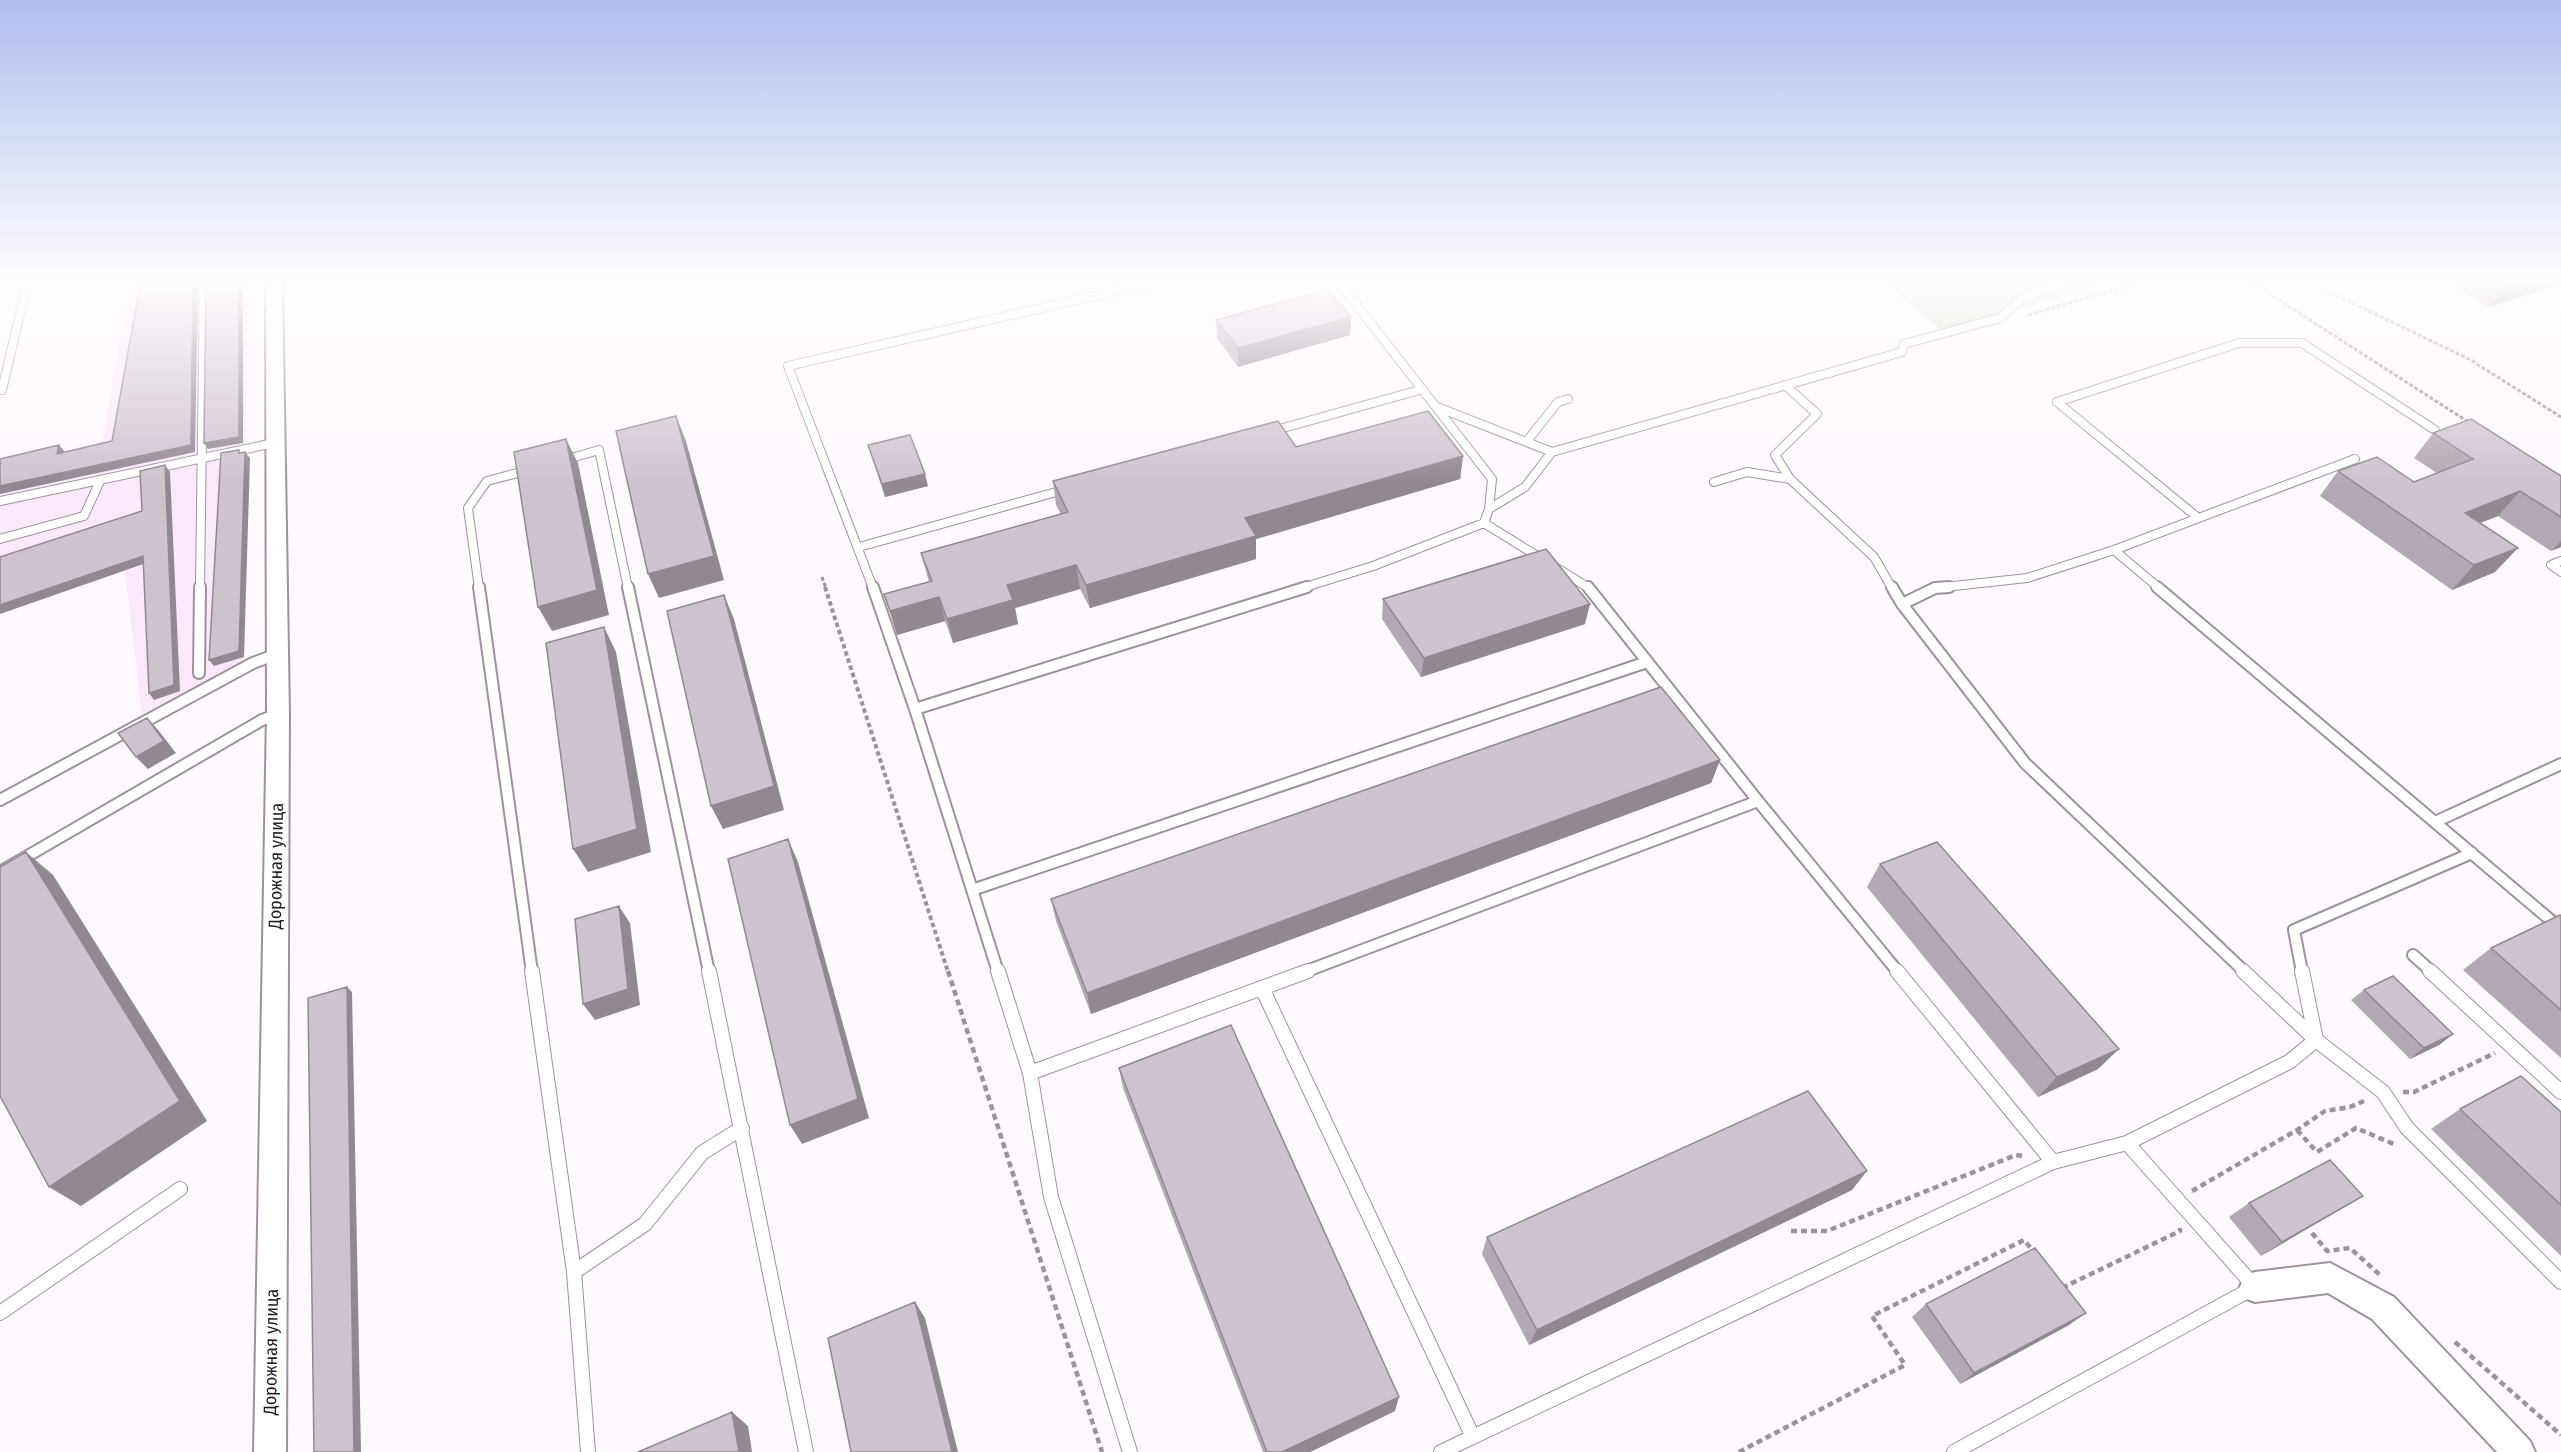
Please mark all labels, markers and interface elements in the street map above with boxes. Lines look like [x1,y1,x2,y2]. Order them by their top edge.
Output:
street label: Дорожная улица [264,802,288,930]
street label: Дорожная улица [259,1288,283,1416]

